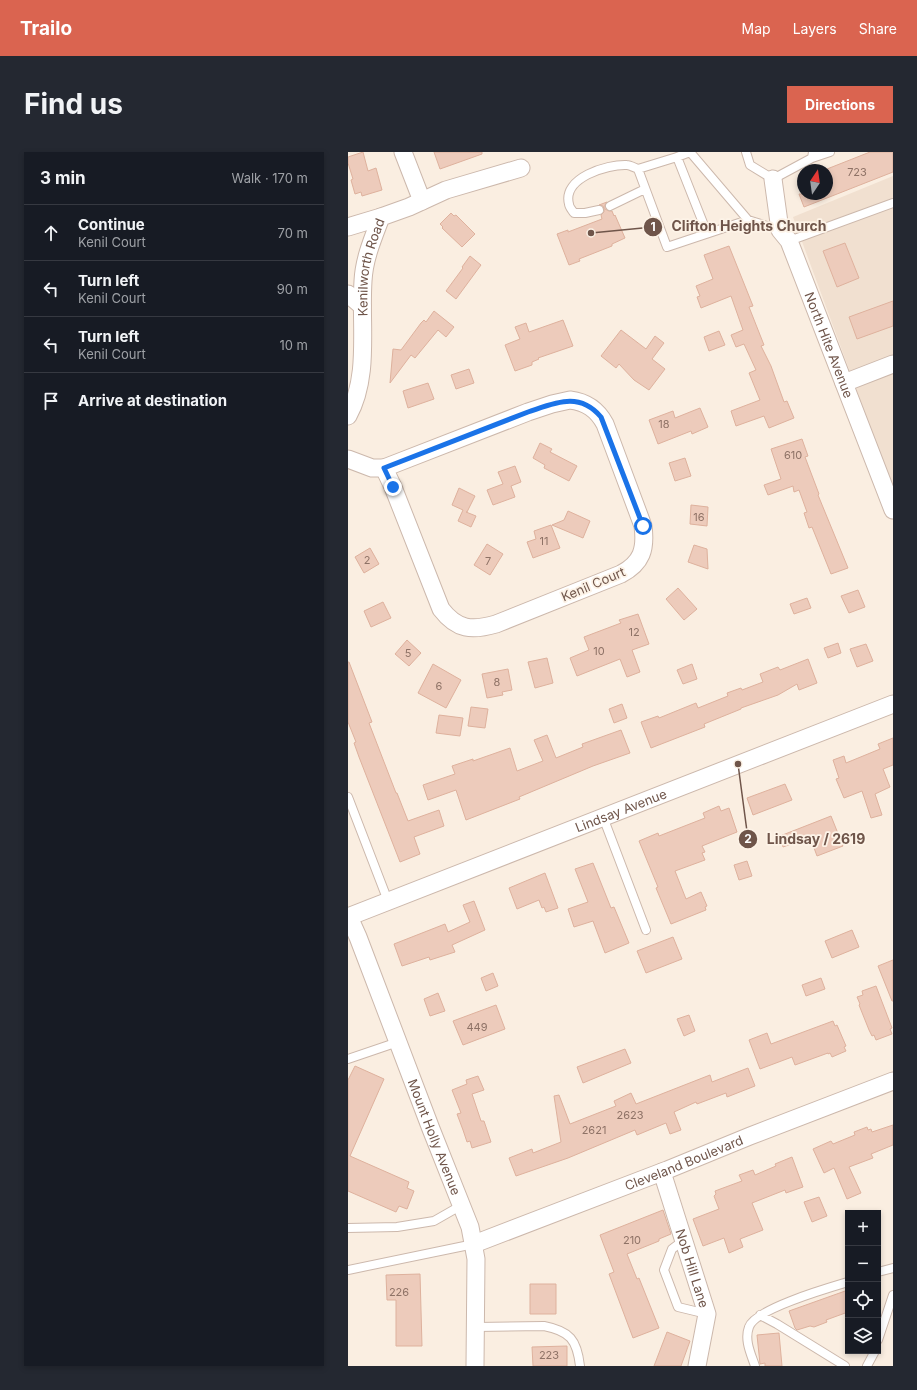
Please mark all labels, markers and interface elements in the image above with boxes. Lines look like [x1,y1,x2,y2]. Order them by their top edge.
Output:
text: Trailo [20,17,72,40]
text: Map [742,20,771,37]
text: Layers [793,20,837,37]
text: Share [859,20,897,37]
button: Directions [787,86,893,123]
text: Find us [24,87,123,121]
north arrow [797,164,833,200]
house number: 723 [847,165,867,179]
text: 3 min [40,168,86,188]
text: Walk · 170 m [232,170,308,186]
callout: Clifton Heights Church [643,214,834,240]
text: Continue [78,215,145,234]
street label: Kenilworth Road [354,216,388,316]
text: Clifton Heights Church [671,217,827,234]
text: 1 [650,219,656,234]
icon: ahead [40,222,62,244]
text: 70 m [278,225,308,241]
text: Kenil Court [78,234,146,250]
text: Turn left [78,271,139,290]
icon: left [40,278,62,300]
text: 90 m [277,281,308,297]
text: Kenil Court [78,290,146,306]
street label: North Hite Avenue [801,290,857,400]
text: Turn left [78,327,139,346]
icon: left [40,334,62,356]
text: 10 m [279,337,308,353]
text: Kenil Court [78,346,146,362]
icon: arrive [40,390,62,412]
text: Arrive at destination [78,391,227,410]
house number: 18 [658,417,670,431]
house number: 610 [784,448,802,462]
route end [384,478,402,496]
house number: 16 [693,510,705,524]
route start [634,517,652,535]
house number: 11 [540,534,548,548]
house number: 2 [364,553,370,567]
house number: 7 [485,554,491,568]
street label: Kenil Court [559,563,627,605]
house number: 12 [628,625,640,639]
house number: 10 [593,644,605,658]
house number: 5 [405,646,412,660]
house number: 8 [494,675,501,689]
house number: 6 [436,679,443,693]
street label: Lindsay Avenue [573,785,669,835]
callout: Lindsay / 2619 [738,826,873,852]
text: Lindsay / 2619 [767,830,865,847]
text: 2 [744,831,752,846]
house number: 449 [466,1020,488,1034]
street label: Mount Holly Avenue [405,1077,464,1197]
house number: 2623 [616,1108,644,1122]
house number: 2621 [582,1123,606,1137]
street label: Cleveland Boulevard [622,1132,745,1193]
map controls [845,1210,881,1354]
button: + [845,1210,881,1246]
street label: Nob Hill Lane [673,1227,713,1310]
house number: 210 [623,1233,641,1247]
button: − [845,1246,881,1282]
button: locate [845,1282,881,1318]
house number: 226 [389,1285,409,1299]
button: layers [845,1318,881,1354]
house number: 223 [539,1348,559,1362]

